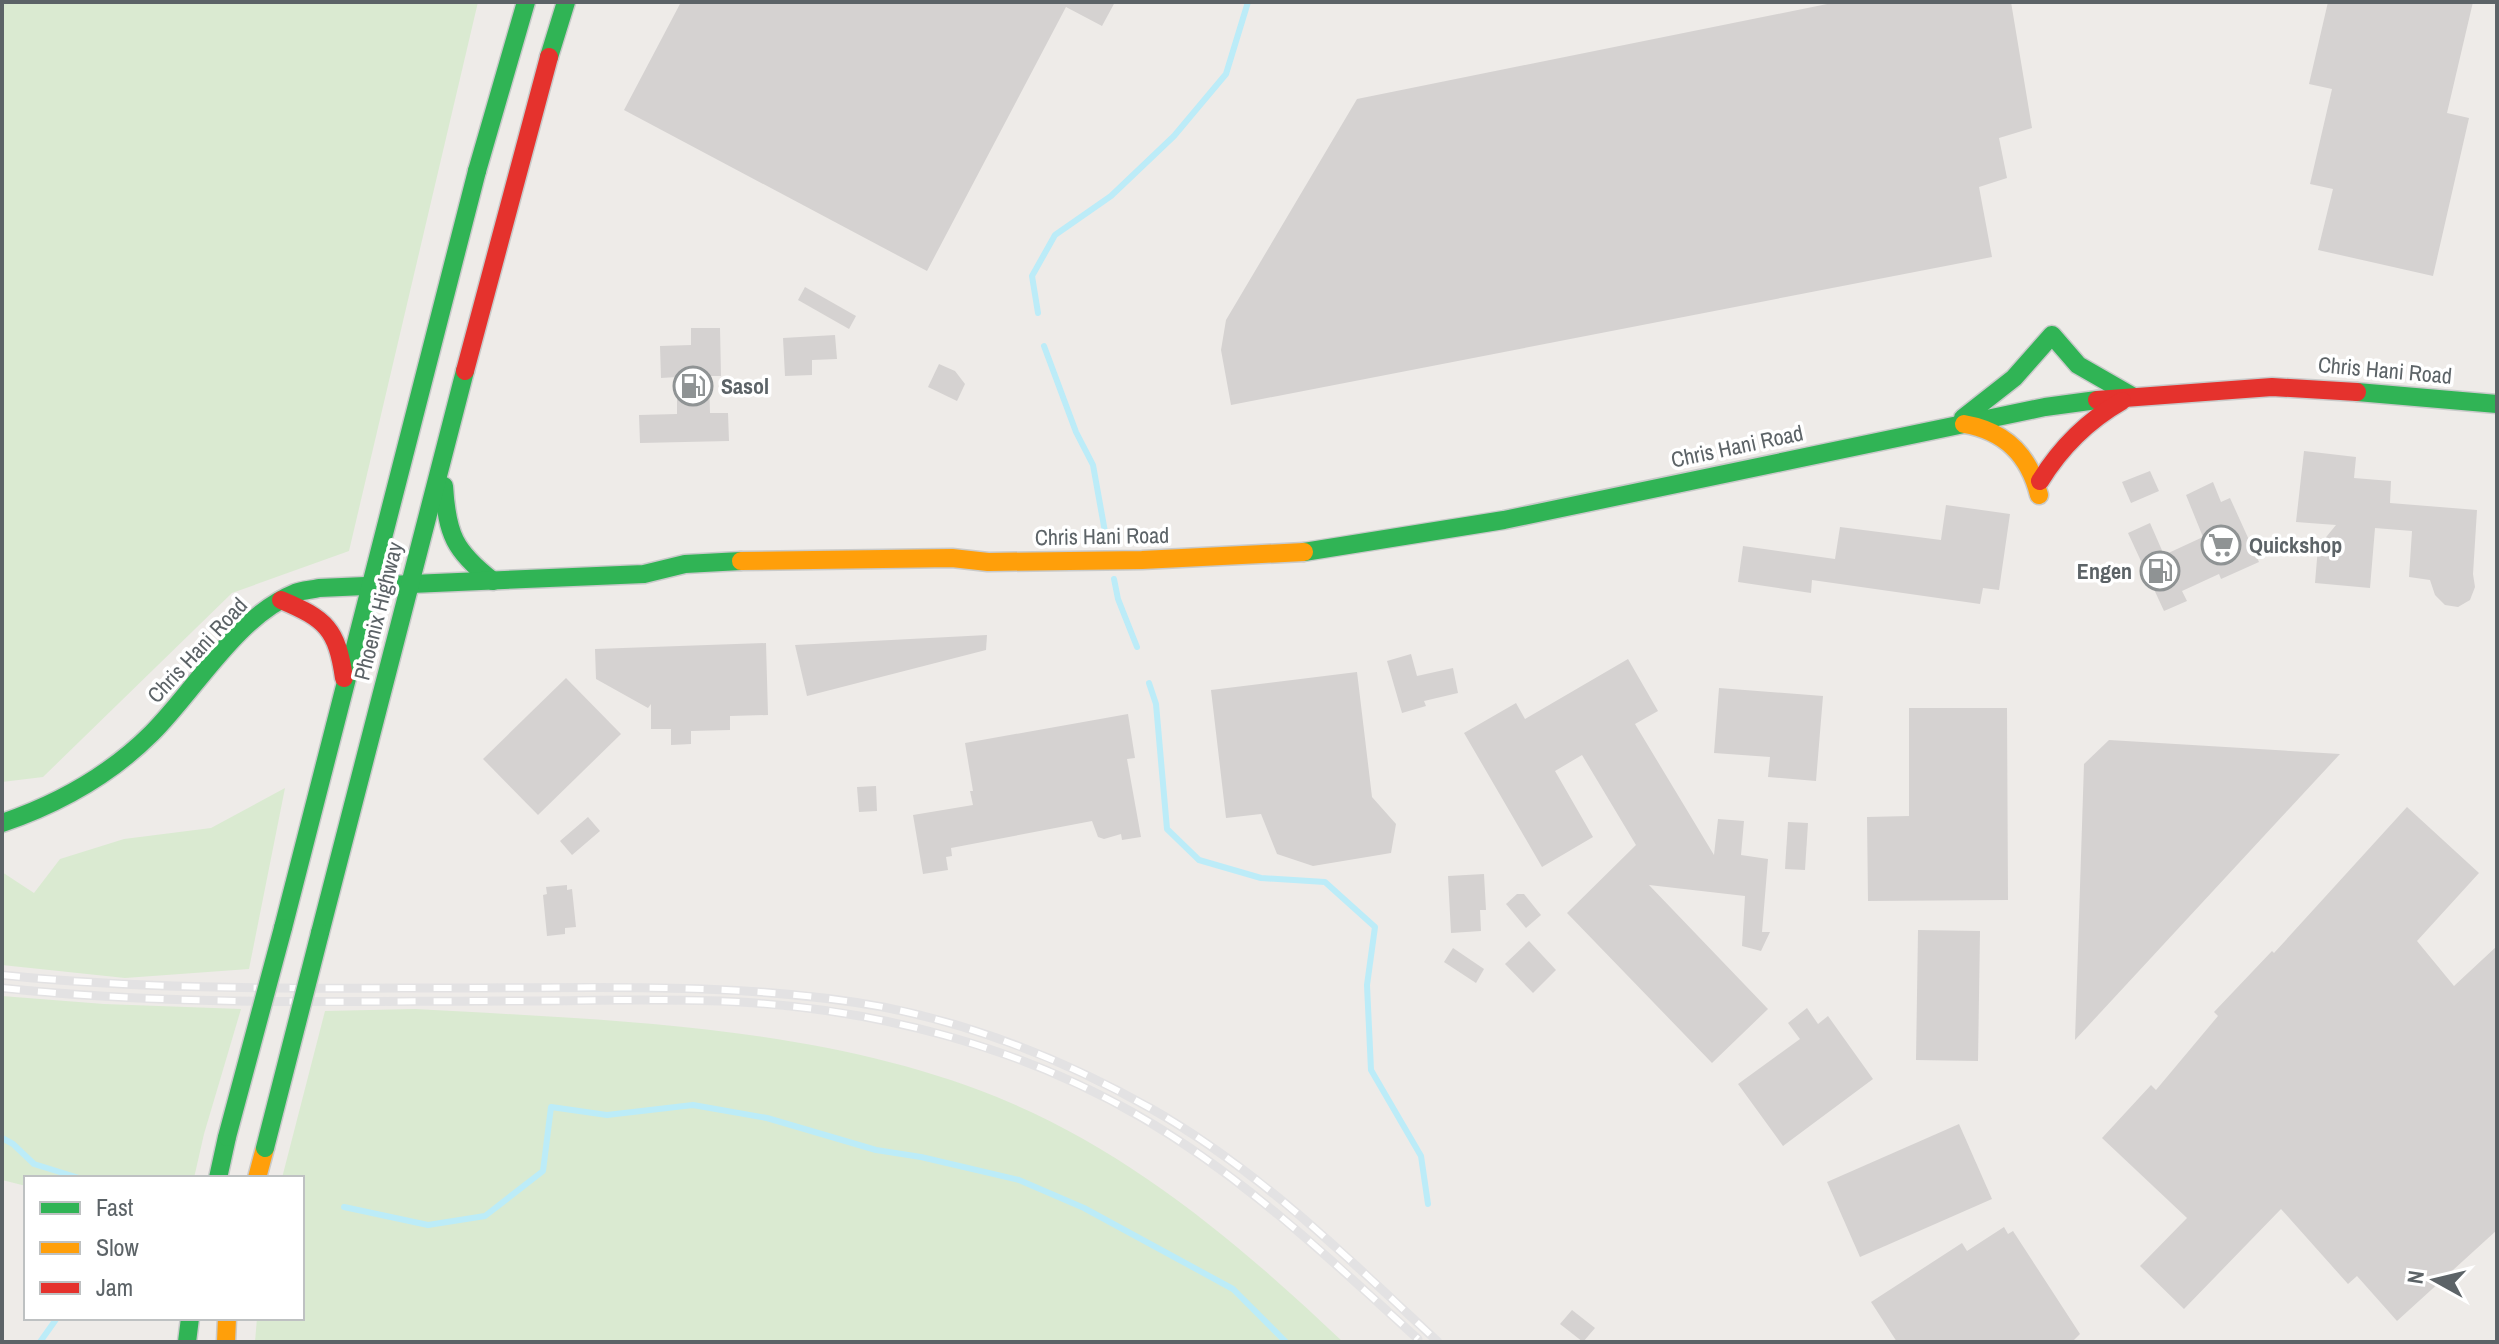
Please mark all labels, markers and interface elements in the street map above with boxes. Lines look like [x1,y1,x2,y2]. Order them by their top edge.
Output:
street label: Chris Hani Road [2317,349,2453,391]
fuel station icon: Sasol [672,365,714,407]
place label: Sasol [721,371,769,401]
street label: Chris Hani Road [1668,417,1806,475]
street label: Chris Hani Road [1035,520,1169,552]
supermarket icon: Quickshop [2200,524,2242,566]
place label: Quickshop [2249,530,2342,560]
street label: Phoenix Highway [346,539,410,683]
fuel station icon: Engen [2139,550,2181,592]
place label: Engen [2077,556,2132,586]
street label: Chris Hani Road [140,591,254,709]
legend [24,1176,304,1320]
text: Fast [96,1191,134,1223]
text: Slow [96,1231,139,1263]
north arrow [2395,1240,2475,1320]
text: N [2399,1269,2431,1286]
text: Jam [96,1271,133,1303]

